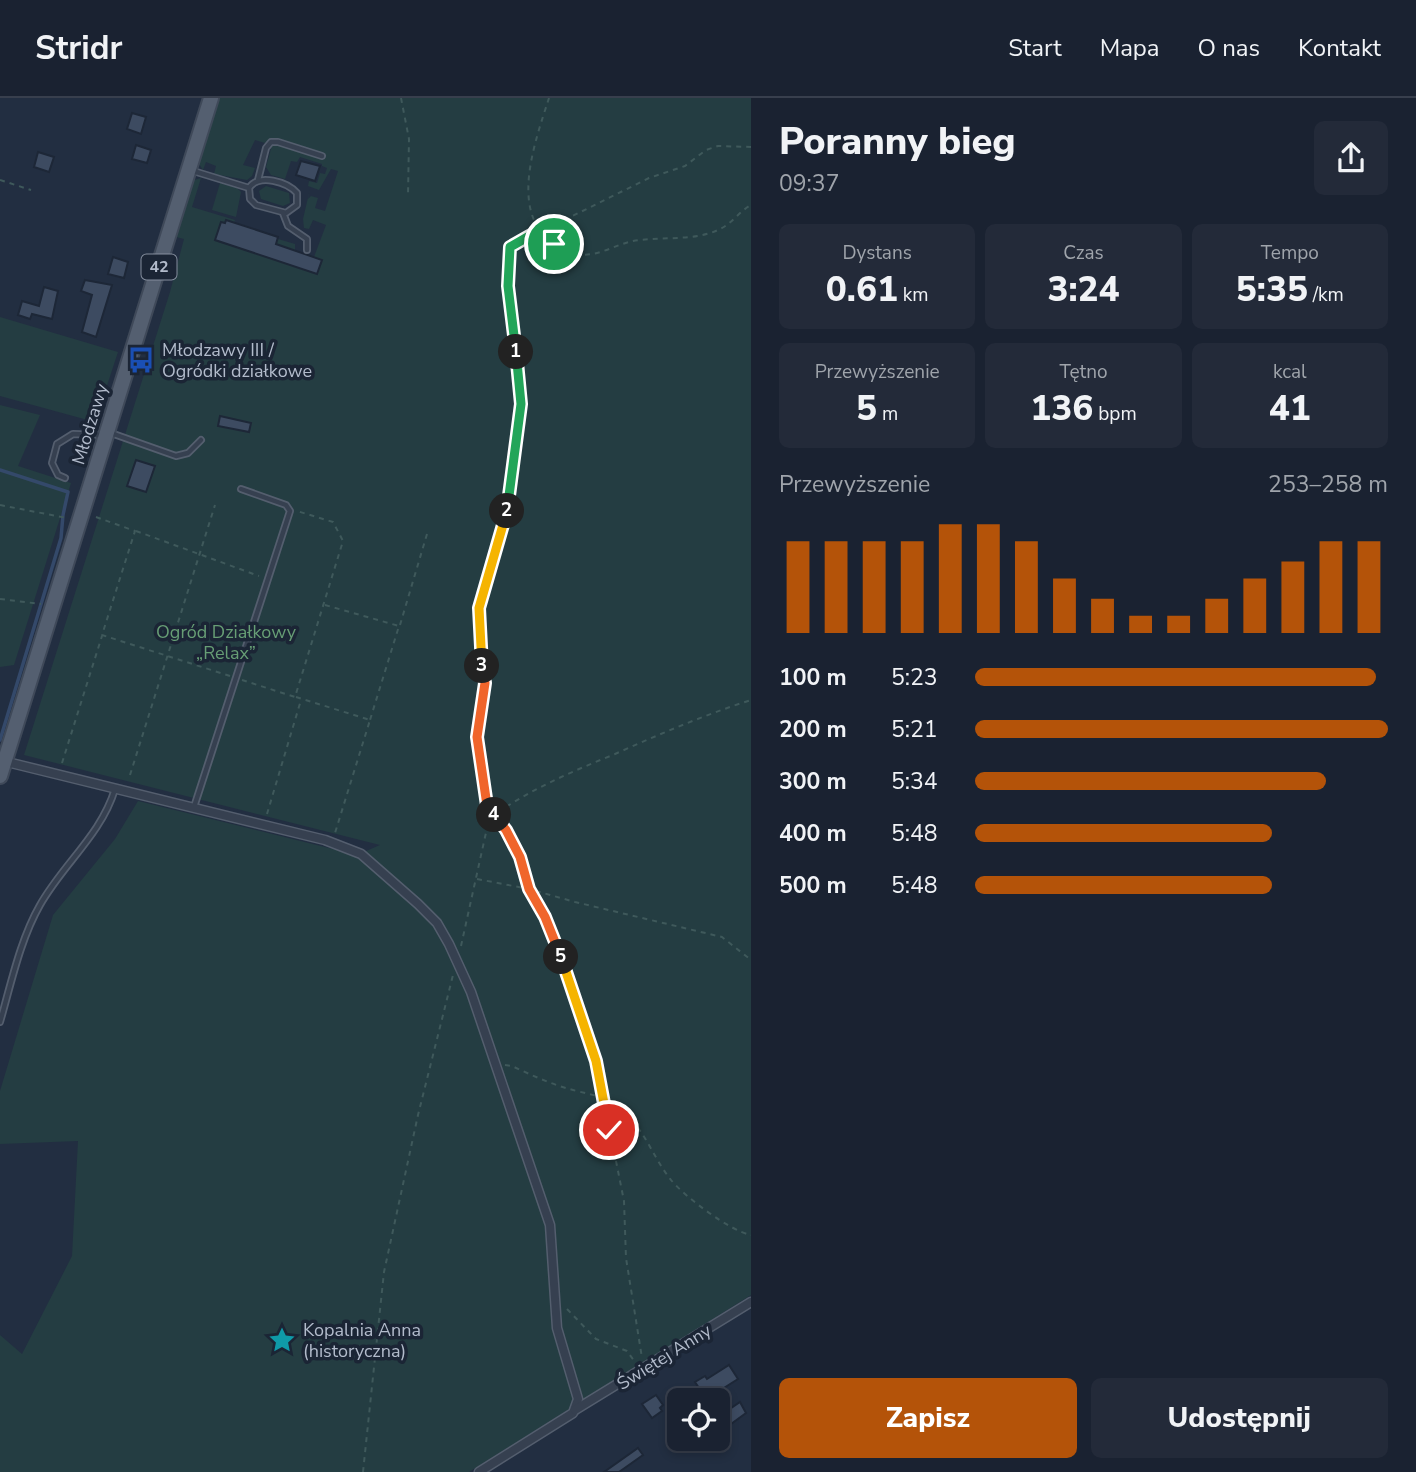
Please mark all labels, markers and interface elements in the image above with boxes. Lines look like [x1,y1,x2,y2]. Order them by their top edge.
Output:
text: Stridr [35,26,122,71]
text: Start [1008,32,1062,64]
text: Mapa [1100,32,1160,64]
text: O nas [1198,32,1260,64]
text: Kontakt [1298,32,1381,64]
text: Poranny bieg [779,116,1016,167]
button: share [1314,121,1388,195]
text: 09:37 [779,168,839,199]
pin [524,214,584,274]
icon: arrive [535,225,573,263]
text: Dystans [842,240,912,266]
text: Czas [1063,240,1104,266]
text: Tempo [1261,240,1319,266]
road number: 42 [142,254,176,280]
text: 0.61 [826,266,898,313]
text: 3:24 [1047,266,1120,313]
text: 5:35 [1236,266,1308,313]
text: km [898,282,929,308]
text: /km [1308,282,1344,308]
pin: 1 [498,334,534,370]
place label: Młodzawy III / Ogródki działkowe [162,338,312,383]
text: 1 [510,338,521,364]
bus stop icon: Młodzawy III / Ogródki działkowe [126,345,156,375]
text: Przewyższenie [815,359,940,385]
text: Tętno [1059,359,1108,385]
text: kcal [1273,359,1307,385]
street label: Młodzawy [66,380,114,467]
text: 5 [856,385,877,432]
text: 136 [1030,385,1093,432]
text: 41 [1269,385,1311,432]
text: m [877,401,898,427]
text: bpm [1093,401,1137,427]
text: Przewyższenie [779,469,930,500]
text: 253–258 m [1268,469,1388,500]
pin: 2 [490,494,524,528]
text: 2 [501,497,512,523]
park label: Ogród Działkowy „Relax” [156,620,297,665]
pin: 3 [464,648,500,684]
text: 3 [476,652,487,678]
text: 100 m [779,662,847,693]
text: 5:23 [891,662,938,693]
text: 200 m [779,714,847,745]
text: 5:21 [891,714,938,745]
text: 300 m [779,766,847,797]
text: 5:34 [891,766,938,797]
pin: 4 [476,798,512,832]
text: 4 [488,801,499,827]
text: 400 m [779,818,847,849]
text: 5:48 [891,818,938,849]
text: 500 m [779,870,847,901]
text: 5:48 [891,870,938,901]
pin: 5 [544,940,578,974]
text: 5 [555,943,566,969]
pin [579,1100,639,1160]
icon: check [590,1111,628,1149]
place label: Kopalnia Anna (historyczna) [303,1318,421,1363]
street label: Świętej Anny [612,1318,716,1396]
place icon: Kopalnia Anna (historyczna) [267,1325,297,1355]
button: Zapisz [779,1378,1077,1458]
button: Udostępnij [1091,1378,1388,1458]
map controls [667,1388,730,1451]
button: locate [667,1388,730,1451]

